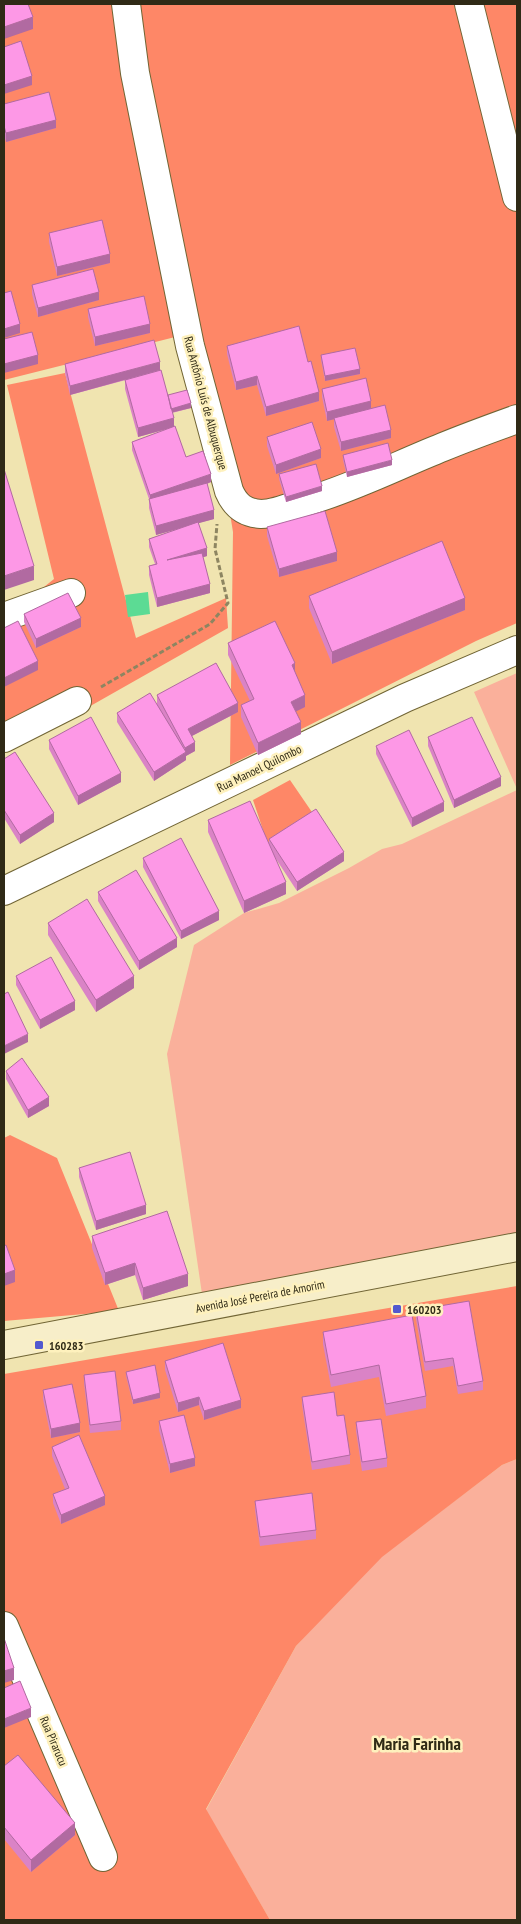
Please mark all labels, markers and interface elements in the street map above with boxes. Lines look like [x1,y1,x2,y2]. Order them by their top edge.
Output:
street label: Rua Antônio Luís de Albuquerque [181,335,231,471]
street label: Rua Manoel Quilombo [214,741,304,795]
street label: Avenida José Pereira de Amorim [194,1276,326,1316]
place label: 160203 [407,1302,442,1317]
marker: 160203 [391,1303,403,1315]
place label: 160283 [49,1338,84,1353]
marker: 160283 [33,1339,45,1351]
street label: Rua Pirarucu [37,1714,71,1768]
district label: Maria Farinha [373,1732,461,1755]

